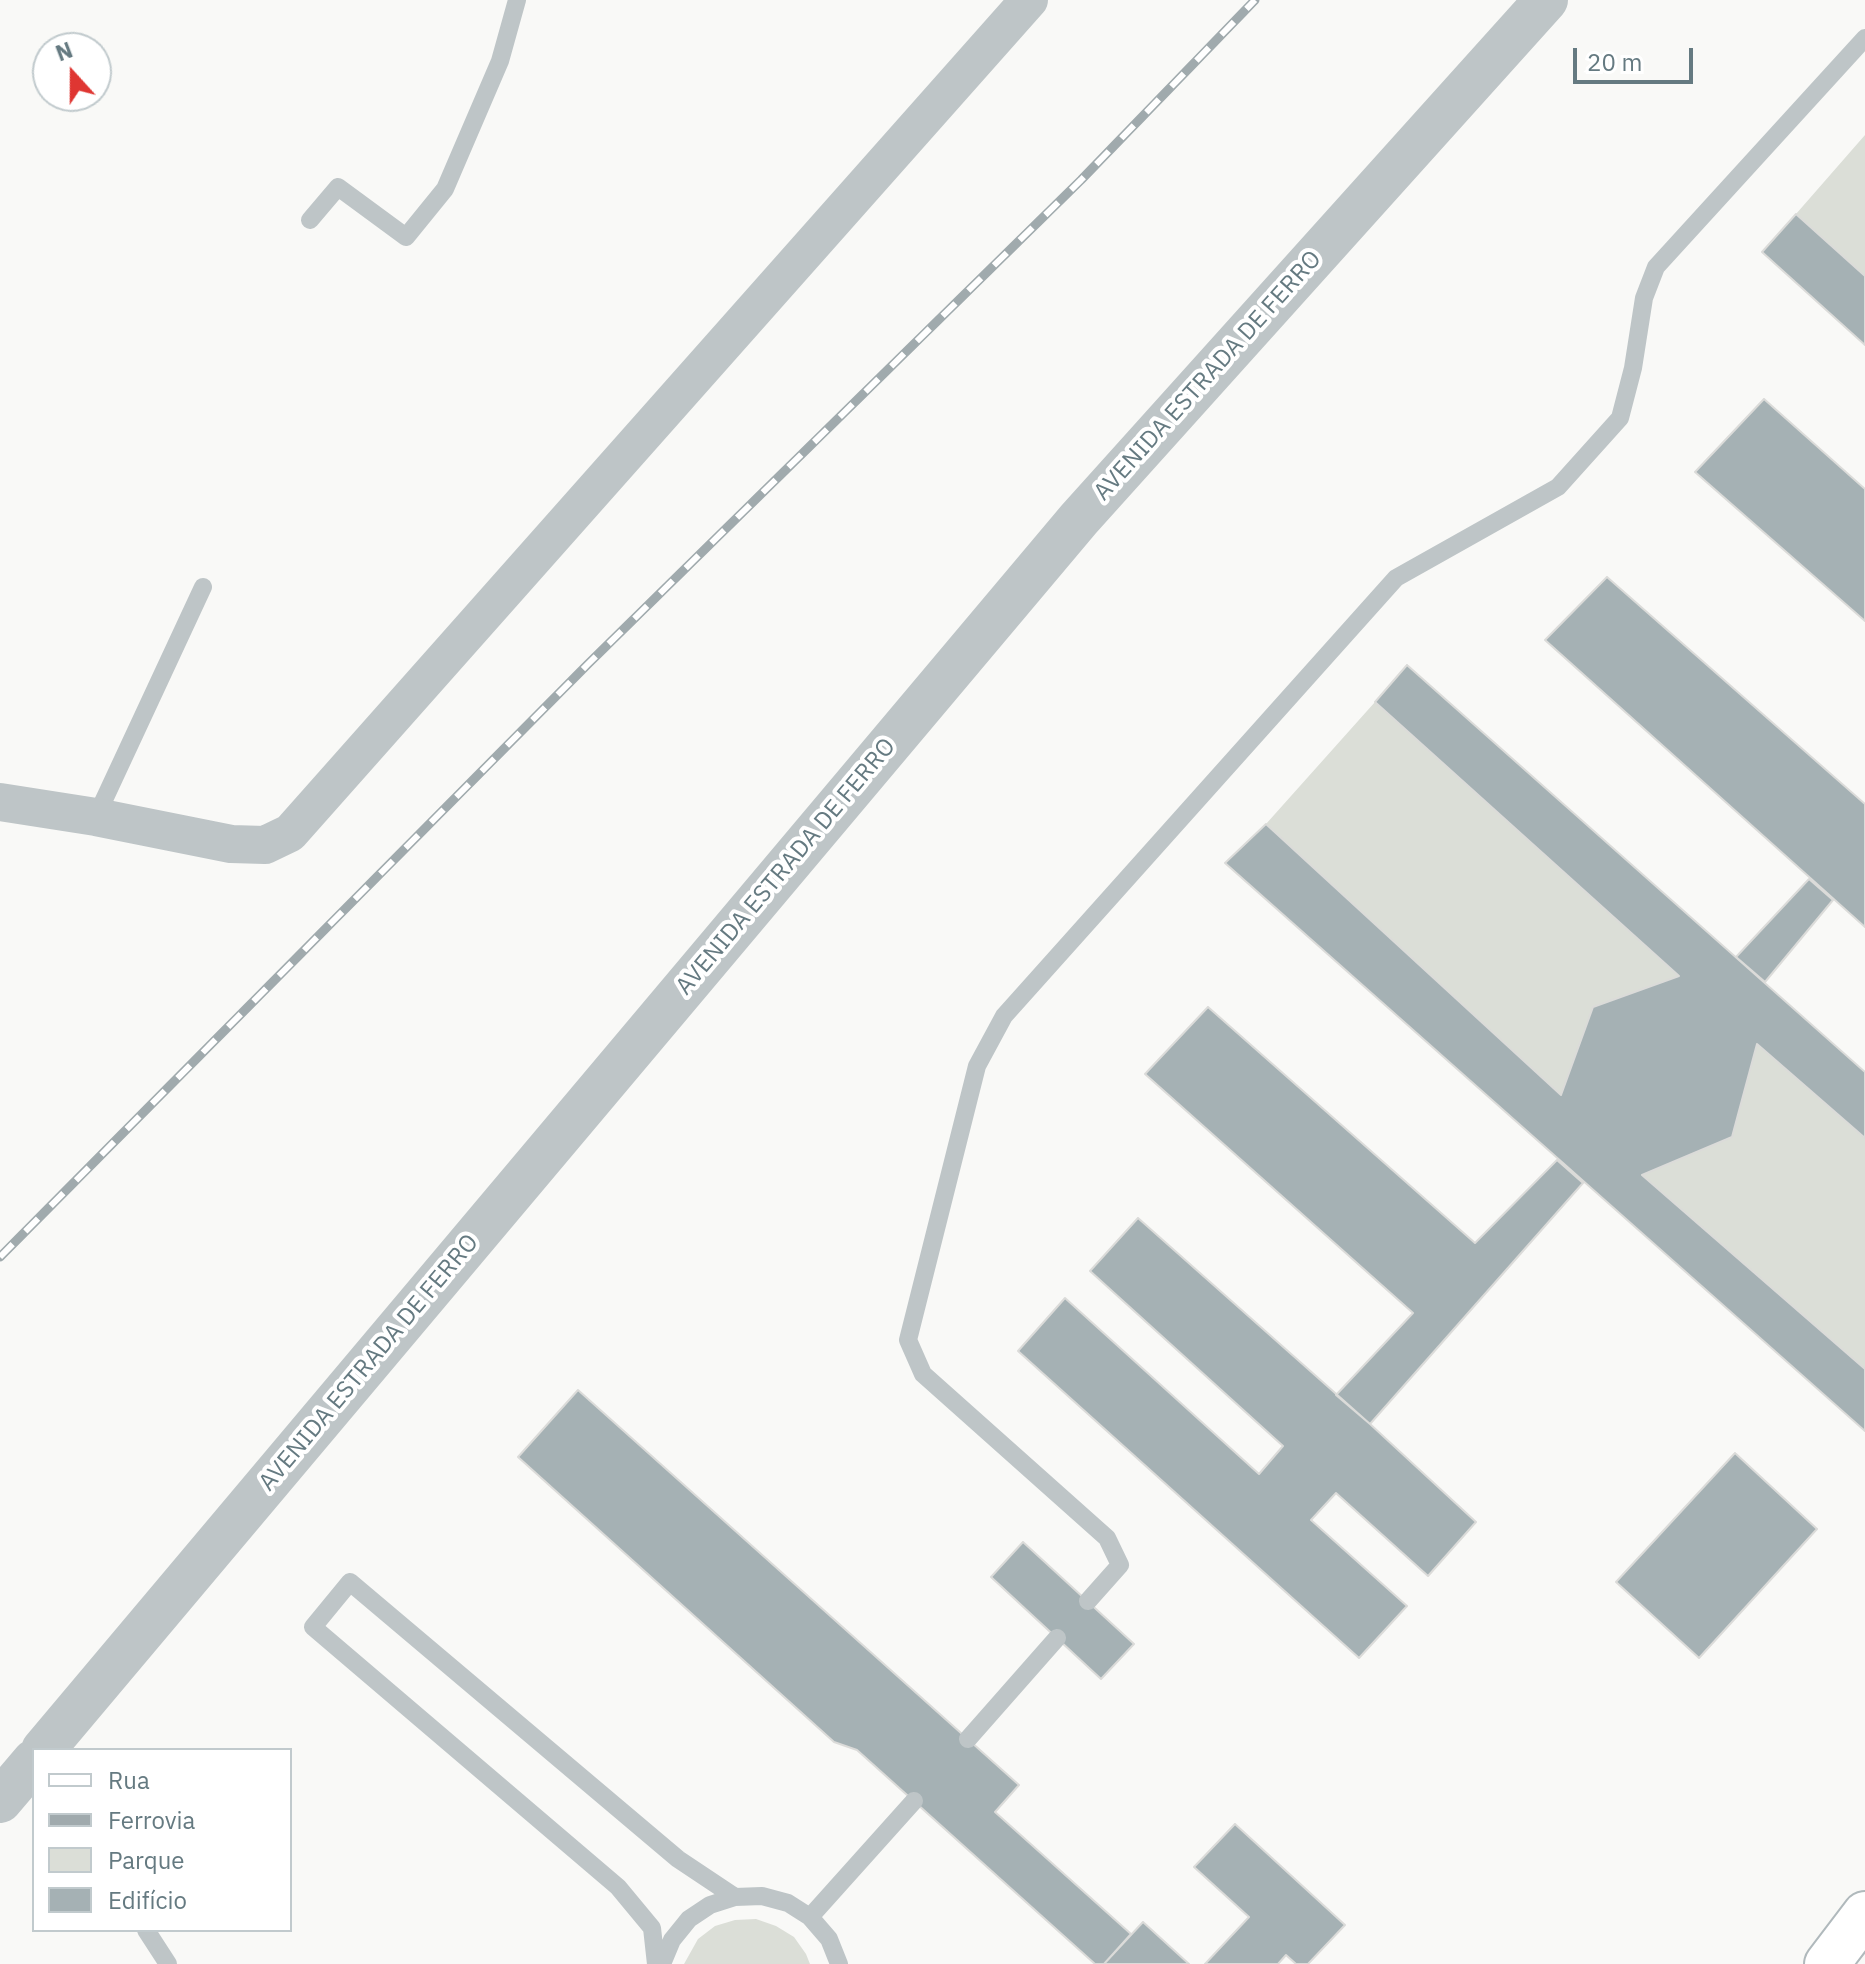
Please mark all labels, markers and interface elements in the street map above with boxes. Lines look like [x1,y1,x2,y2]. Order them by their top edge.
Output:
north arrow [32,32,112,112]
scale bar [1577,32,1697,82]
text: N [51,35,77,67]
text: 20 m [1587,46,1642,78]
street label: AVENIDA ESTRADA DE FERRO [1088,245,1328,507]
street label: AVENIDA ESTRADA DE FERRO [670,733,902,1001]
street label: AVENIDA ESTRADA DE FERRO [253,1229,485,1497]
legend [32,1748,292,1932]
text: Rua [108,1764,150,1796]
text: Ferrovia [108,1804,195,1836]
text: Parque [108,1844,185,1876]
text: Edifício [108,1884,187,1916]

